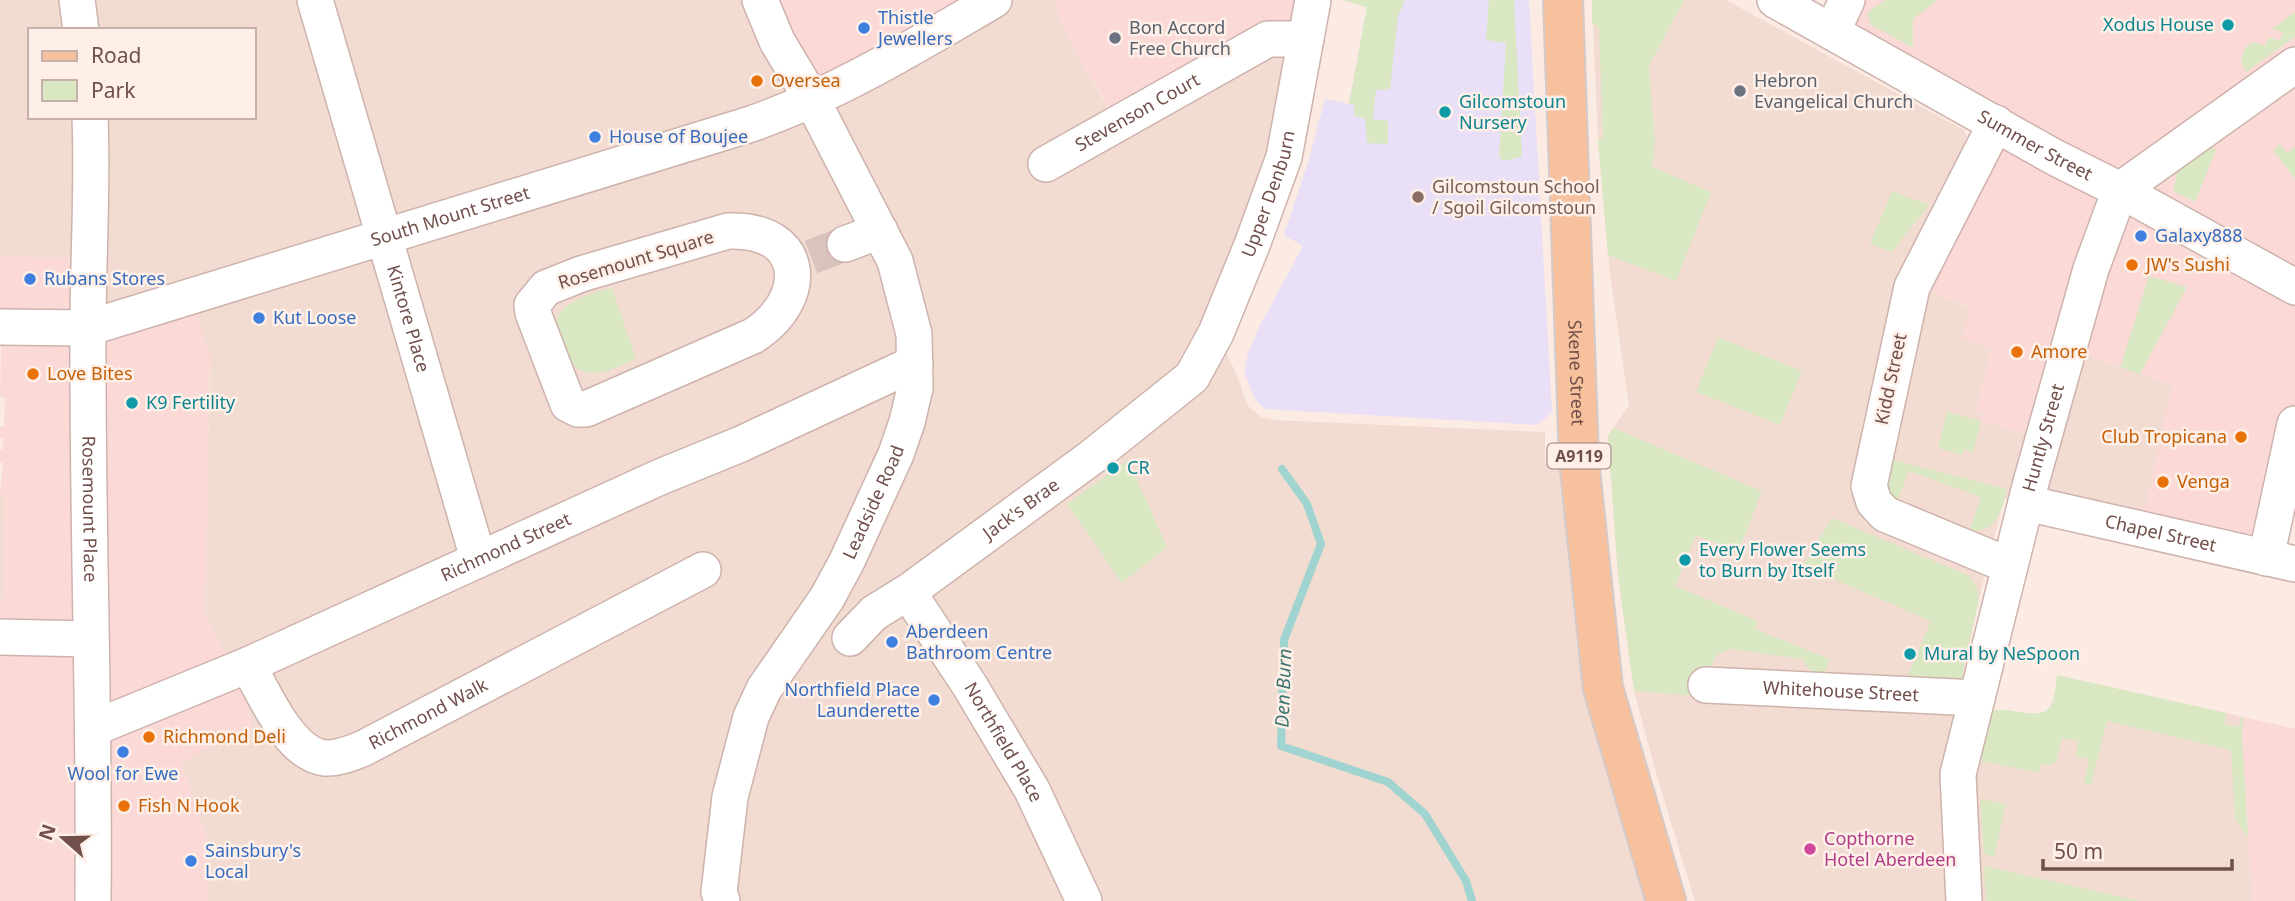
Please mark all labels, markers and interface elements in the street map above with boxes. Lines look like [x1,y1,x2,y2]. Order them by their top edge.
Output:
place label: Thistle Jewellers [876,5,953,50]
place label: Xodus House [2103,12,2214,36]
place label: Bon Accord Free Church [1129,15,1231,60]
marker: Xodus House [2220,17,2236,33]
marker: Thistle Jewellers [856,20,872,36]
legend [28,28,256,119]
marker: Bon Accord Free Church [1107,30,1123,46]
text: Road [91,41,141,69]
street label: Stevenson Court [1070,67,1204,156]
place label: Oversea [771,68,841,92]
place label: Hebron Evangelical Church [1754,68,1913,113]
marker: Oversea [749,73,765,89]
text: Park [91,76,136,104]
marker: Hebron Evangelical Church [1732,83,1748,99]
place label: Gilcomstoun Nursery [1459,89,1566,134]
marker: Gilcomstoun Nursery [1437,104,1453,120]
street label: Summer Street [1974,104,2097,186]
place label: House of Boujee [609,124,748,148]
street label: Upper Denburn [1235,128,1300,261]
marker: House of Boujee [587,129,603,145]
place label: Gilcomstoun School / Sgoil Gilcomstoun [1432,174,1600,219]
street label: South Mount Street [367,180,533,251]
marker: Gilcomstoun School / Sgoil Gilcomstoun [1410,189,1426,205]
place label: Galaxy888 [2155,223,2243,247]
street label: Rosemount Square [555,224,716,294]
marker: Galaxy888 [2133,228,2149,244]
place label: JW's Sushi [2144,252,2230,276]
marker: JW's Sushi [2124,257,2140,273]
street label: Kintore Place [382,262,436,375]
place label: Rubans Stores [44,266,165,290]
marker: Rubans Stores [22,271,38,287]
place label: Kut Loose [273,305,356,329]
marker: Kut Loose [251,310,267,326]
street label: Skene Street [1563,319,1591,427]
street label: Kidd Street [1869,330,1912,427]
place label: Amore [2031,339,2087,363]
marker: Amore [2009,344,2025,360]
place label: Love Bites [47,361,133,385]
marker: Love Bites [25,366,41,382]
street label: Huntly Street [2016,380,2069,494]
place label: K9 Fertility [146,390,236,414]
marker: K9 Fertility [124,395,140,411]
place label: Club Tropicana [2101,424,2227,448]
marker: Club Tropicana [2233,429,2249,445]
street label: Rosemount Place [77,436,103,582]
street label: Leadside Road [836,442,909,563]
road number: A9119 [1548,444,1610,468]
place label: CR [1127,455,1150,479]
marker: CR [1105,460,1121,476]
place label: Venga [2177,469,2230,493]
street label: Jack's Brae [976,472,1064,545]
marker: Venga [2155,474,2171,490]
street label: Richmond Street [437,506,575,586]
street label: Chapel Street [2103,508,2219,557]
place label: Every Flower Seems to Burn by Itself [1699,537,1866,582]
marker: Every Flower Seems to Burn by Itself [1677,552,1693,568]
place label: Aberdeen Bathroom Centre [906,619,1052,664]
marker: Aberdeen Bathroom Centre [884,634,900,650]
place label: Mural by NeSpoon [1924,641,2080,665]
marker: Mural by NeSpoon [1902,646,1918,662]
water label: Den Burn [1269,648,1297,728]
street label: Richmond Walk [364,672,492,754]
street label: Whitehouse Street [1762,675,1920,706]
place label: Northfield Place Launderette [785,677,920,722]
street label: Northfield Place [959,677,1049,806]
marker: Northfield Place Launderette [926,692,942,708]
place label: Richmond Deli [163,724,286,748]
marker: Richmond Deli [141,729,157,745]
marker: Wool for Ewe [115,744,131,760]
place label: Wool for Ewe [68,761,179,785]
place label: Fish N Hook [138,793,240,817]
marker: Fish N Hook [116,798,132,814]
north arrow [28,803,98,873]
text: N [32,820,62,844]
place label: Copthorne Hotel Aberdeen [1824,826,1957,871]
scale bar [2043,828,2232,872]
text: 50 m [2054,837,2103,865]
place label: Sainsbury's Local [205,838,301,883]
marker: Copthorne Hotel Aberdeen [1802,841,1818,857]
marker: Sainsbury's Local [183,853,199,869]

